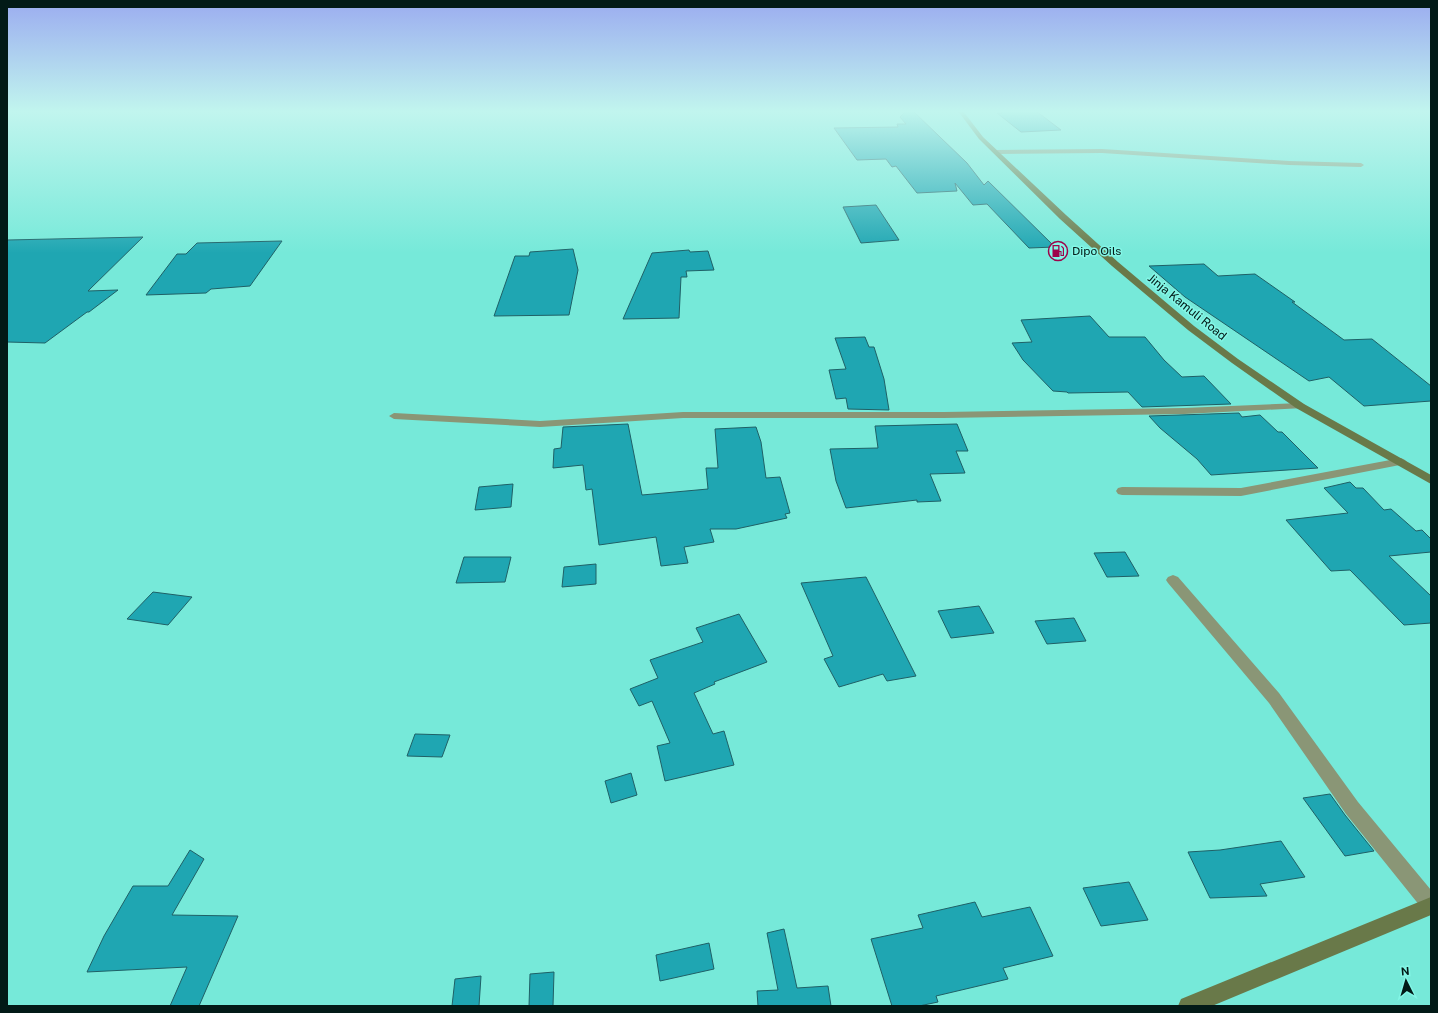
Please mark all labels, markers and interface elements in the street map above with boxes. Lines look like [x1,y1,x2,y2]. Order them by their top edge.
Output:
fuel station icon: Dipo Oils [1047,240,1069,262]
place label: Dipo Oils [1072,244,1121,258]
street label: Jinja Kamuli Road [1145,271,1229,343]
north arrow [1386,961,1426,1001]
text: N [1400,965,1410,977]

